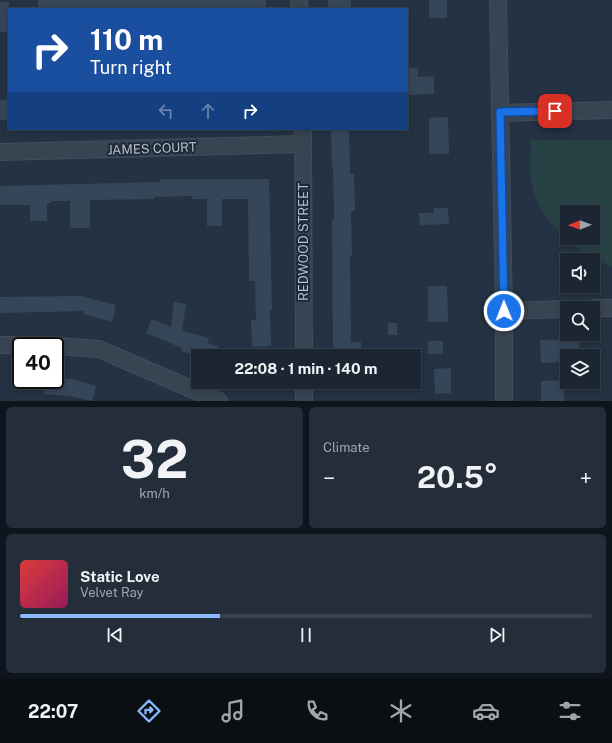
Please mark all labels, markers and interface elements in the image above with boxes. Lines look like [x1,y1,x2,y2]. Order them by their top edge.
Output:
text: 110 m [90,23,163,56]
icon: right [24,24,76,76]
text: Turn right [90,57,172,78]
pin [538,94,572,128]
icon: left [155,100,177,122]
icon: ahead [197,100,219,122]
icon: right [239,100,261,122]
icon: arrive [544,100,566,122]
street label: JAMES COURT [107,139,197,158]
street label: REDWOOD STREET [296,183,311,301]
north arrow [560,205,600,245]
map controls [560,205,600,389]
button: sound [560,253,600,293]
position arrow [483,290,525,332]
button: search [560,301,600,341]
speed limit sign: 40 [12,337,64,389]
button: layers [560,349,600,389]
text: 22:08 · 1 min · 140 m [235,360,377,377]
text: 32 [121,429,188,490]
text: Climate [323,440,370,455]
text: 20.5° [417,459,498,495]
text: − [323,465,335,491]
text: + [580,465,592,491]
text: km/h [139,486,170,501]
text: Static Love [80,568,160,585]
text: Velvet Ray [80,585,144,600]
icon: previous [104,624,126,646]
icon: pause [295,624,317,646]
icon: next [486,624,508,646]
icon: directions [135,697,163,725]
icon: music [219,697,247,725]
icon: phone [303,697,331,725]
icon: climate [387,697,415,725]
icon: car [472,697,500,725]
icon: filters [556,697,584,725]
text: 22:07 [28,701,78,722]

